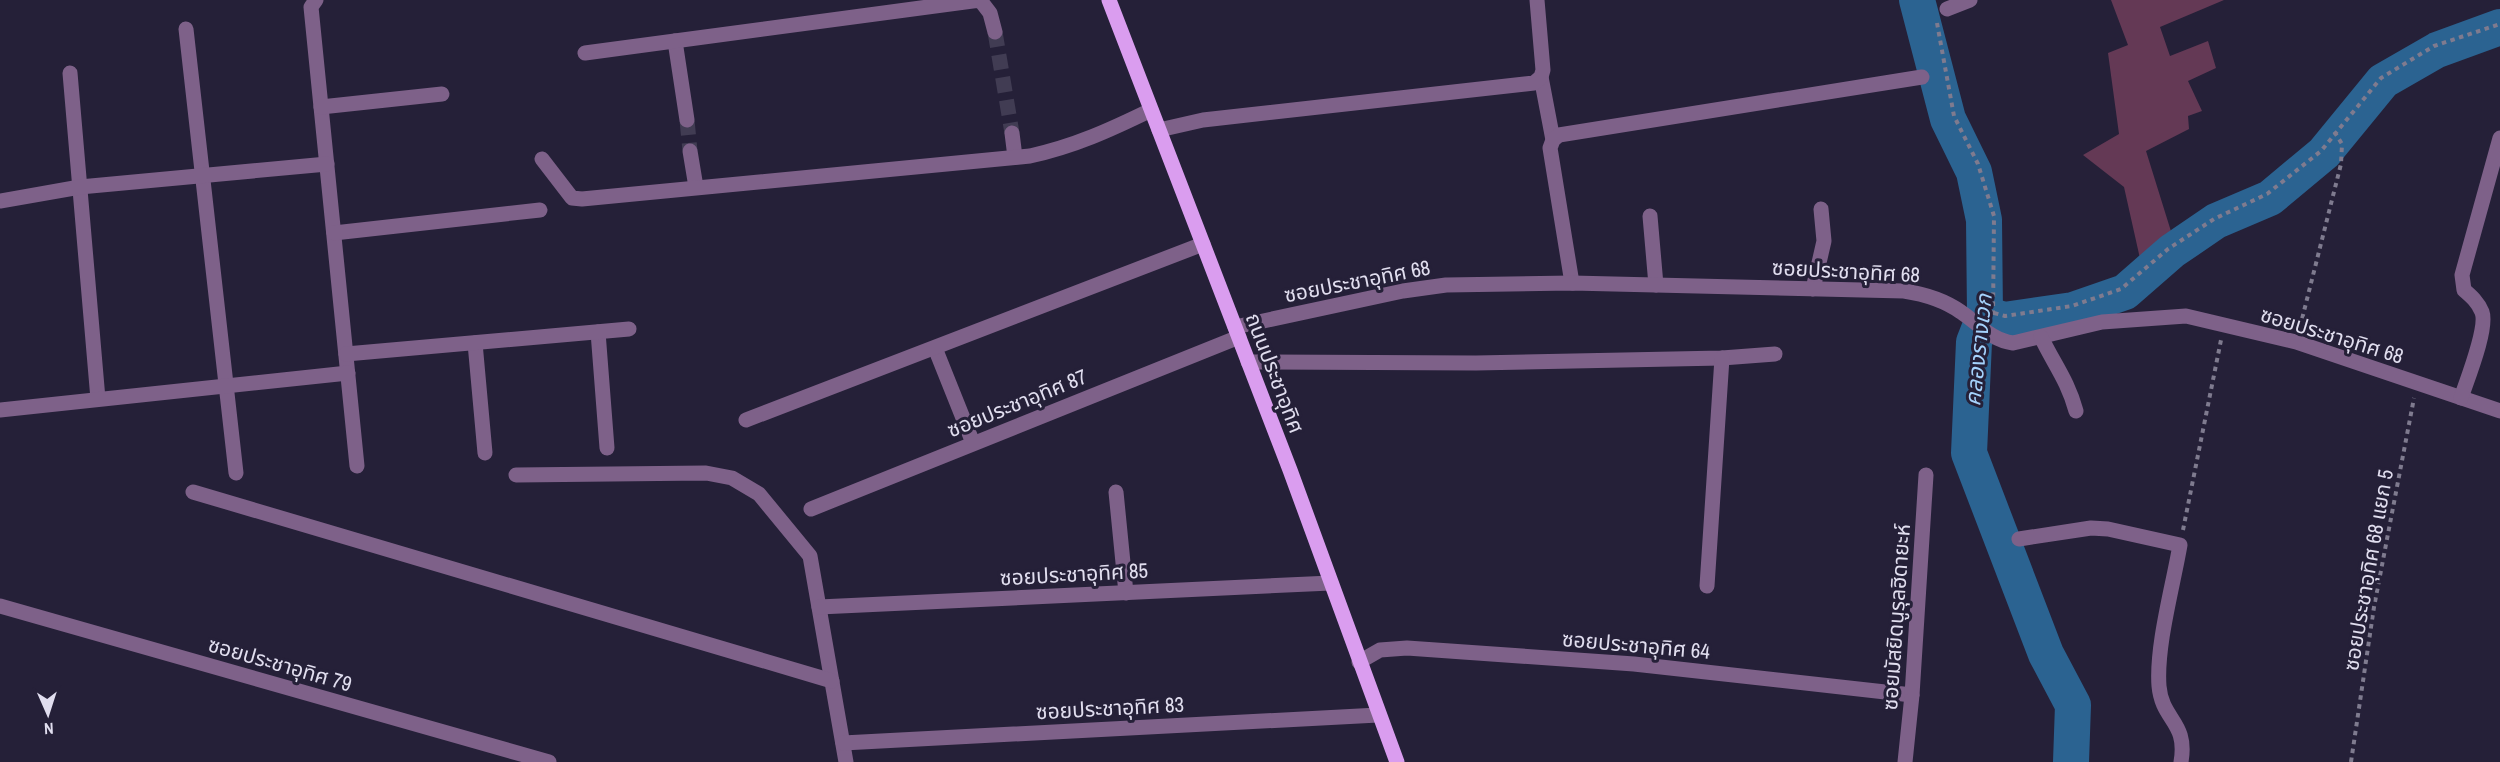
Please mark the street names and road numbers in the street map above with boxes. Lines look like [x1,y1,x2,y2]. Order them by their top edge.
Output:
street label: ซอยประชาอุทิศ 68 [1281,253,1433,309]
street label: ซอยประชาอุทิศ 68 [1771,253,1921,289]
street label: ซอยประชาอุทิศ 68 [2257,299,2407,371]
street label: ถนนประชาอุทิศ [1239,309,1311,437]
street label: ซอยประชาอุทิศ 87 [943,362,1091,444]
street label: ซอยประชาอุทิศ 68 แยก 5 [2336,467,2400,673]
street label: ซอยมัสยิดนูรุลฮิดายะห์ [1875,522,1917,711]
street label: ซอยประชาอุทิศ 85 [999,556,1149,592]
street label: ซอยประชาอุทิศ 64 [1561,624,1712,666]
street label: ซอยประชาอุทิศ 79 [205,630,355,698]
street label: ซอยประชาอุทิศ 83 [1035,690,1185,726]

